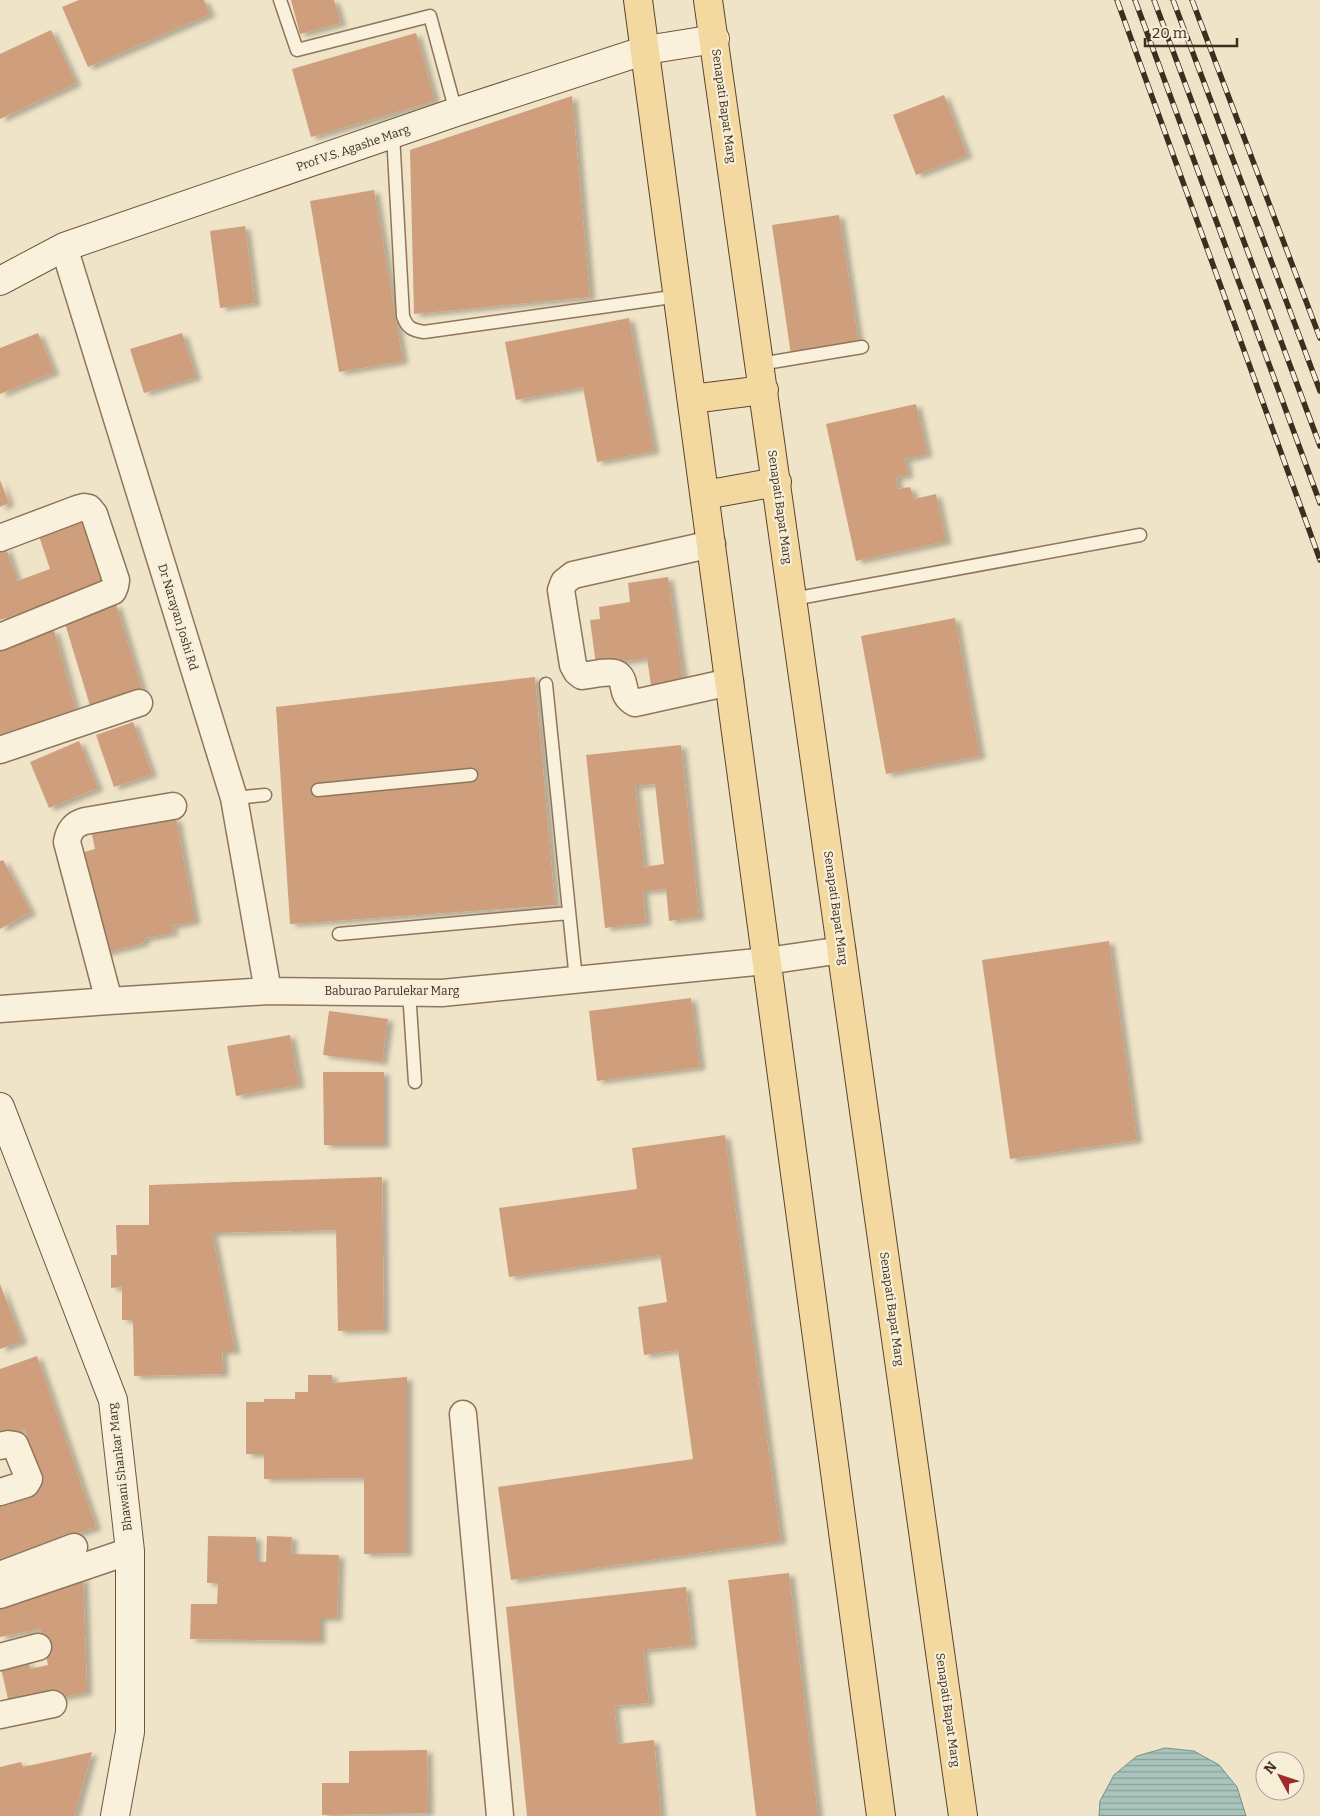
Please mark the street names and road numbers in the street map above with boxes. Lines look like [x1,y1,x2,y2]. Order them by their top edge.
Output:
street label: Senapati Bapat Marg [709,48,739,164]
street label: Prof V.S. Agashe Marg [294,122,412,174]
street label: Senapati Bapat Marg [765,449,795,565]
street label: Dr Narayan Joshi Rd [155,562,201,672]
street label: Senapati Bapat Marg [821,850,851,966]
street label: Baburao Parulekar Marg [325,984,460,998]
street label: Senapati Bapat Marg [877,1251,907,1367]
street label: Bhawani Shankar Marg [105,1402,135,1532]
street label: Senapati Bapat Marg [933,1652,963,1768]

